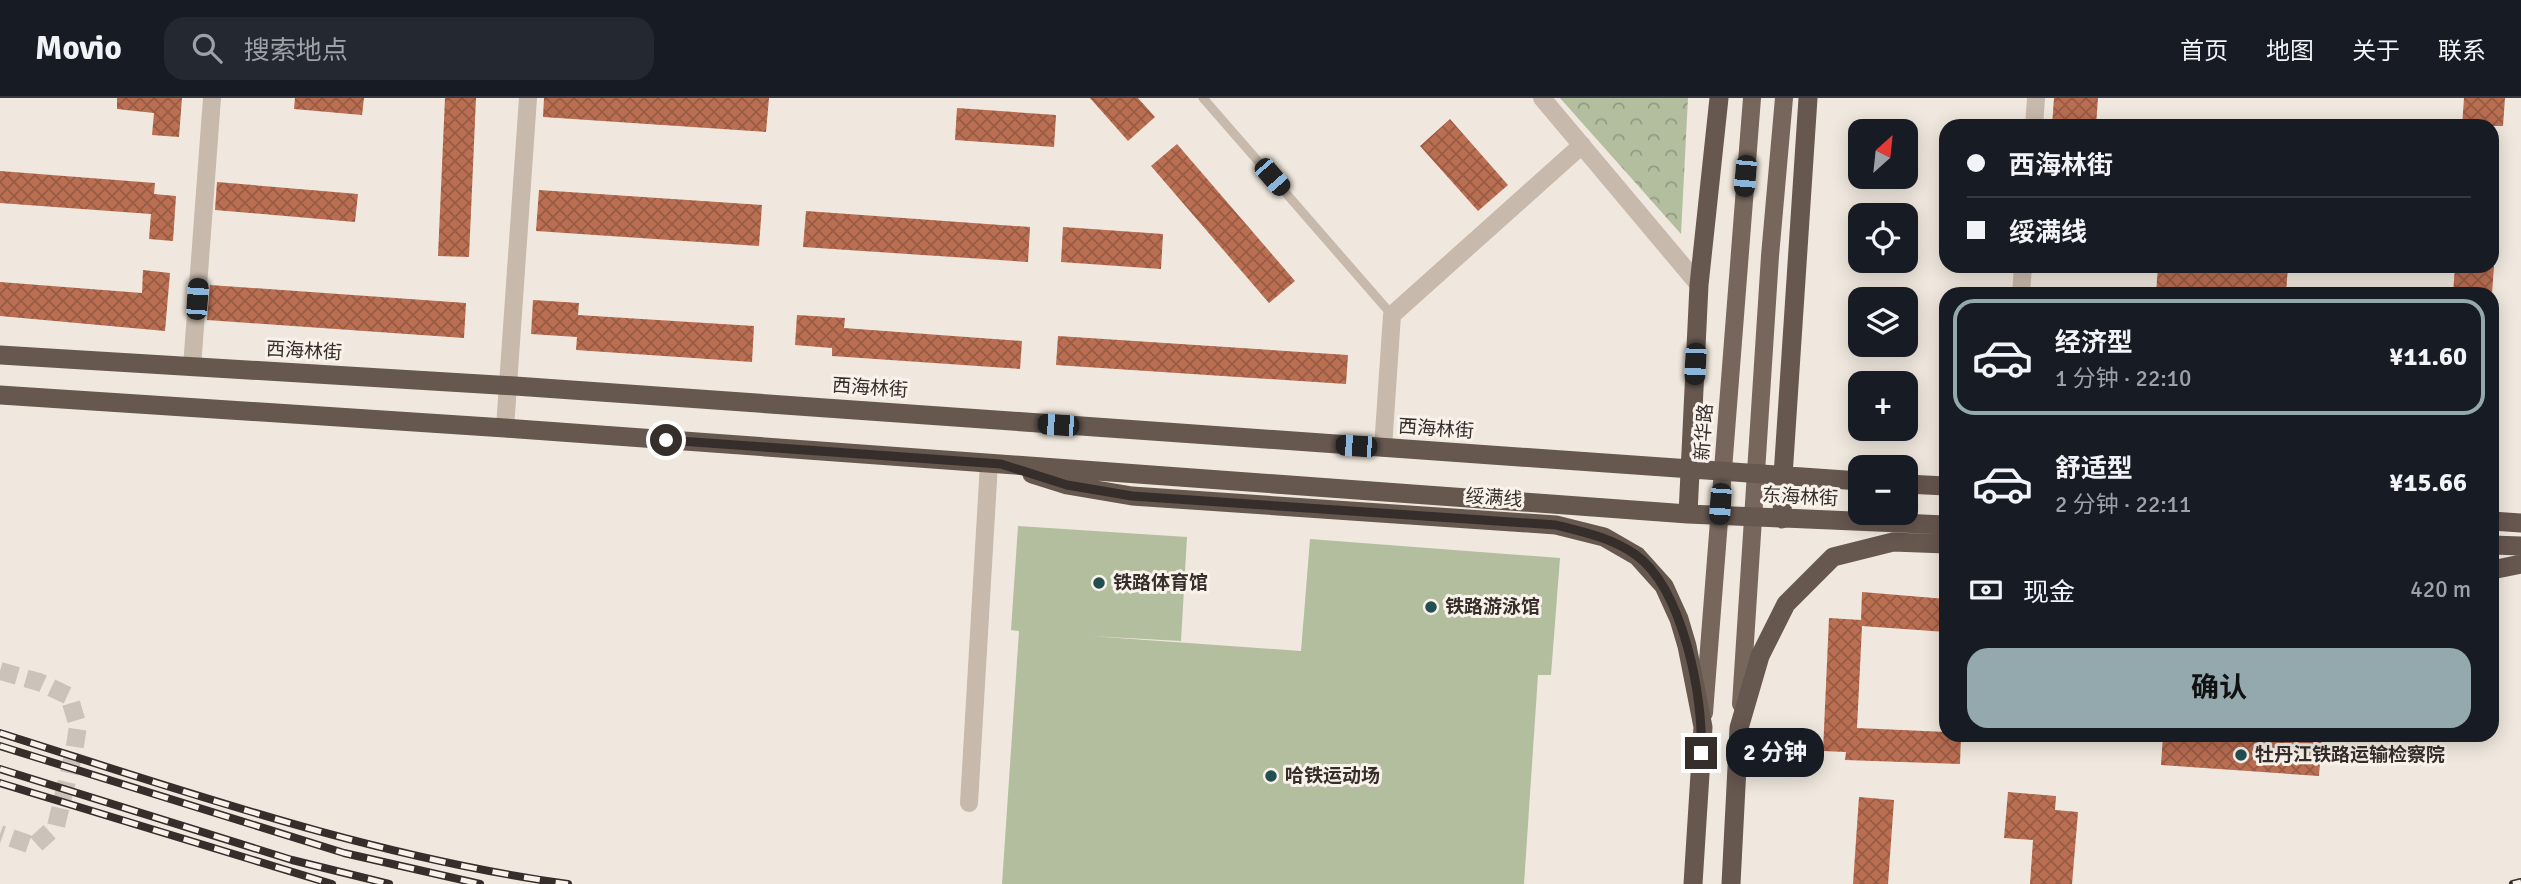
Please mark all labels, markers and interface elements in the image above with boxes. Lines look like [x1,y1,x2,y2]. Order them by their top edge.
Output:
search box [164,17,654,80]
text: Movio [35,28,122,69]
icon: search [188,29,226,67]
text: 搜索地点 [244,35,348,67]
text: 首页 [2180,36,2228,66]
text: 地图 [2266,36,2314,66]
text: 关于 [2352,36,2400,66]
text: 联系 [2438,36,2486,66]
north arrow [1848,119,1918,189]
map controls [1848,119,1918,525]
text: 西海林街 [2009,150,2113,182]
car [1251,154,1294,200]
car [1733,154,1758,198]
button: locate [1848,203,1918,273]
text: 绥满线 [2009,217,2087,249]
car [186,277,209,321]
button: layers [1848,287,1918,357]
icon: car [1971,326,2034,389]
text: 经济型 [2055,327,2133,359]
street label: 西海林街 [265,337,343,365]
text: ¥11.60 [2389,341,2467,373]
car [1684,342,1707,386]
text: 1 分钟 · 22:10 [2055,364,2191,393]
button: + [1848,371,1918,441]
street label: 西海林街 [831,373,909,403]
street label: 新华路 [1690,403,1718,461]
car [1037,413,1080,437]
street label: 西海林街 [1397,414,1475,444]
route start [650,424,682,456]
car [1335,434,1378,458]
icon: car [1971,452,2034,515]
text: 舒适型 [2055,453,2133,485]
button: − [1848,455,1918,525]
text: ¥15.66 [2389,467,2467,499]
car [1709,482,1732,526]
street label: 东海林街 [1761,483,1839,511]
street label: 绥满线 [1465,484,1523,512]
text: 2 分钟 · 22:11 [2055,490,2191,519]
place label: 铁路体育馆 [1113,571,1208,595]
icon: cash [1967,571,2005,609]
marker: 铁路体育馆 [1091,575,1107,591]
text: 420 m [2410,575,2471,604]
text: 现金 [2023,577,2075,609]
place label: 铁路游泳馆 [1445,595,1540,619]
marker: 铁路游泳馆 [1423,599,1439,615]
button: 确认 [1967,648,2471,728]
callout: 2 分钟 [1726,728,1824,778]
route end [1685,737,1717,769]
text: 2 分钟 [1743,738,1807,767]
place label: 牡丹江铁路运输检察院 [2255,743,2445,767]
marker: 牡丹江铁路运输检察院 [2233,747,2249,763]
place label: 哈铁运动场 [1285,764,1380,788]
marker: 哈铁运动场 [1263,768,1279,784]

